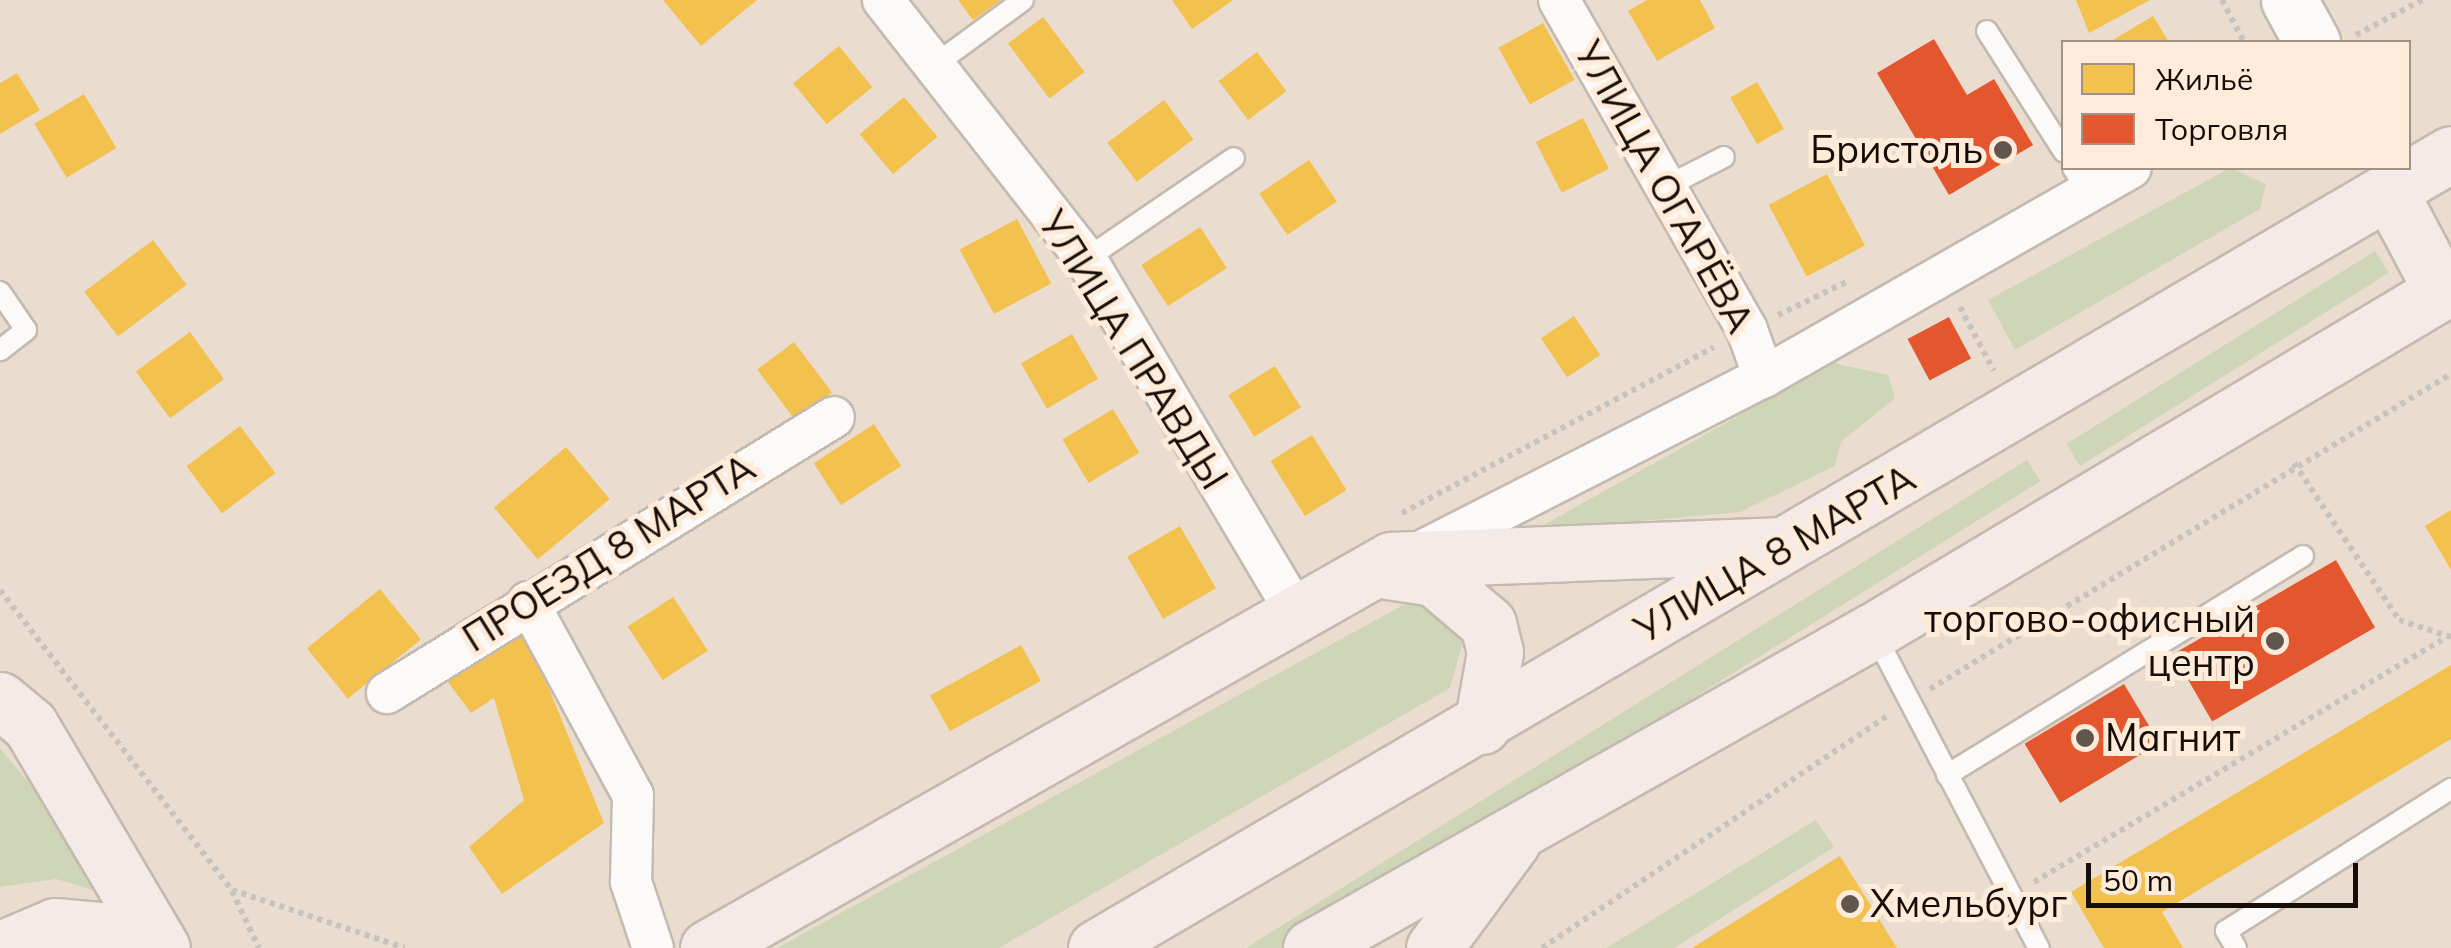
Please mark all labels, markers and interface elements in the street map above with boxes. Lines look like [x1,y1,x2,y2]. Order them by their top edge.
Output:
street label: УЛИЦА ОГАРЁВА [1565,33,1763,341]
legend [2061,40,2411,170]
text: Жильё [2155,60,2253,98]
text: Торговля [2155,110,2288,148]
place label: Бристоль [1810,127,1983,173]
marker: Бристоль [1992,139,2014,161]
street label: УЛИЦА ПРАВДЫ [1029,202,1237,498]
street label: ПРОЕЗД 8 МАРТА [455,445,763,661]
street label: УЛИЦА 8 МАРТА [1627,455,1923,653]
place label: торгово-офисный центр [1924,596,2255,686]
marker: торгово-офисный центр [2264,630,2286,652]
place label: Магнит [2105,715,2240,761]
marker: Магнит [2074,727,2096,749]
scale bar [2091,843,2364,905]
text: 50 m [2103,861,2173,899]
place label: Хмельбург [1870,881,2067,927]
marker: Хмельбург [1839,893,1861,915]

